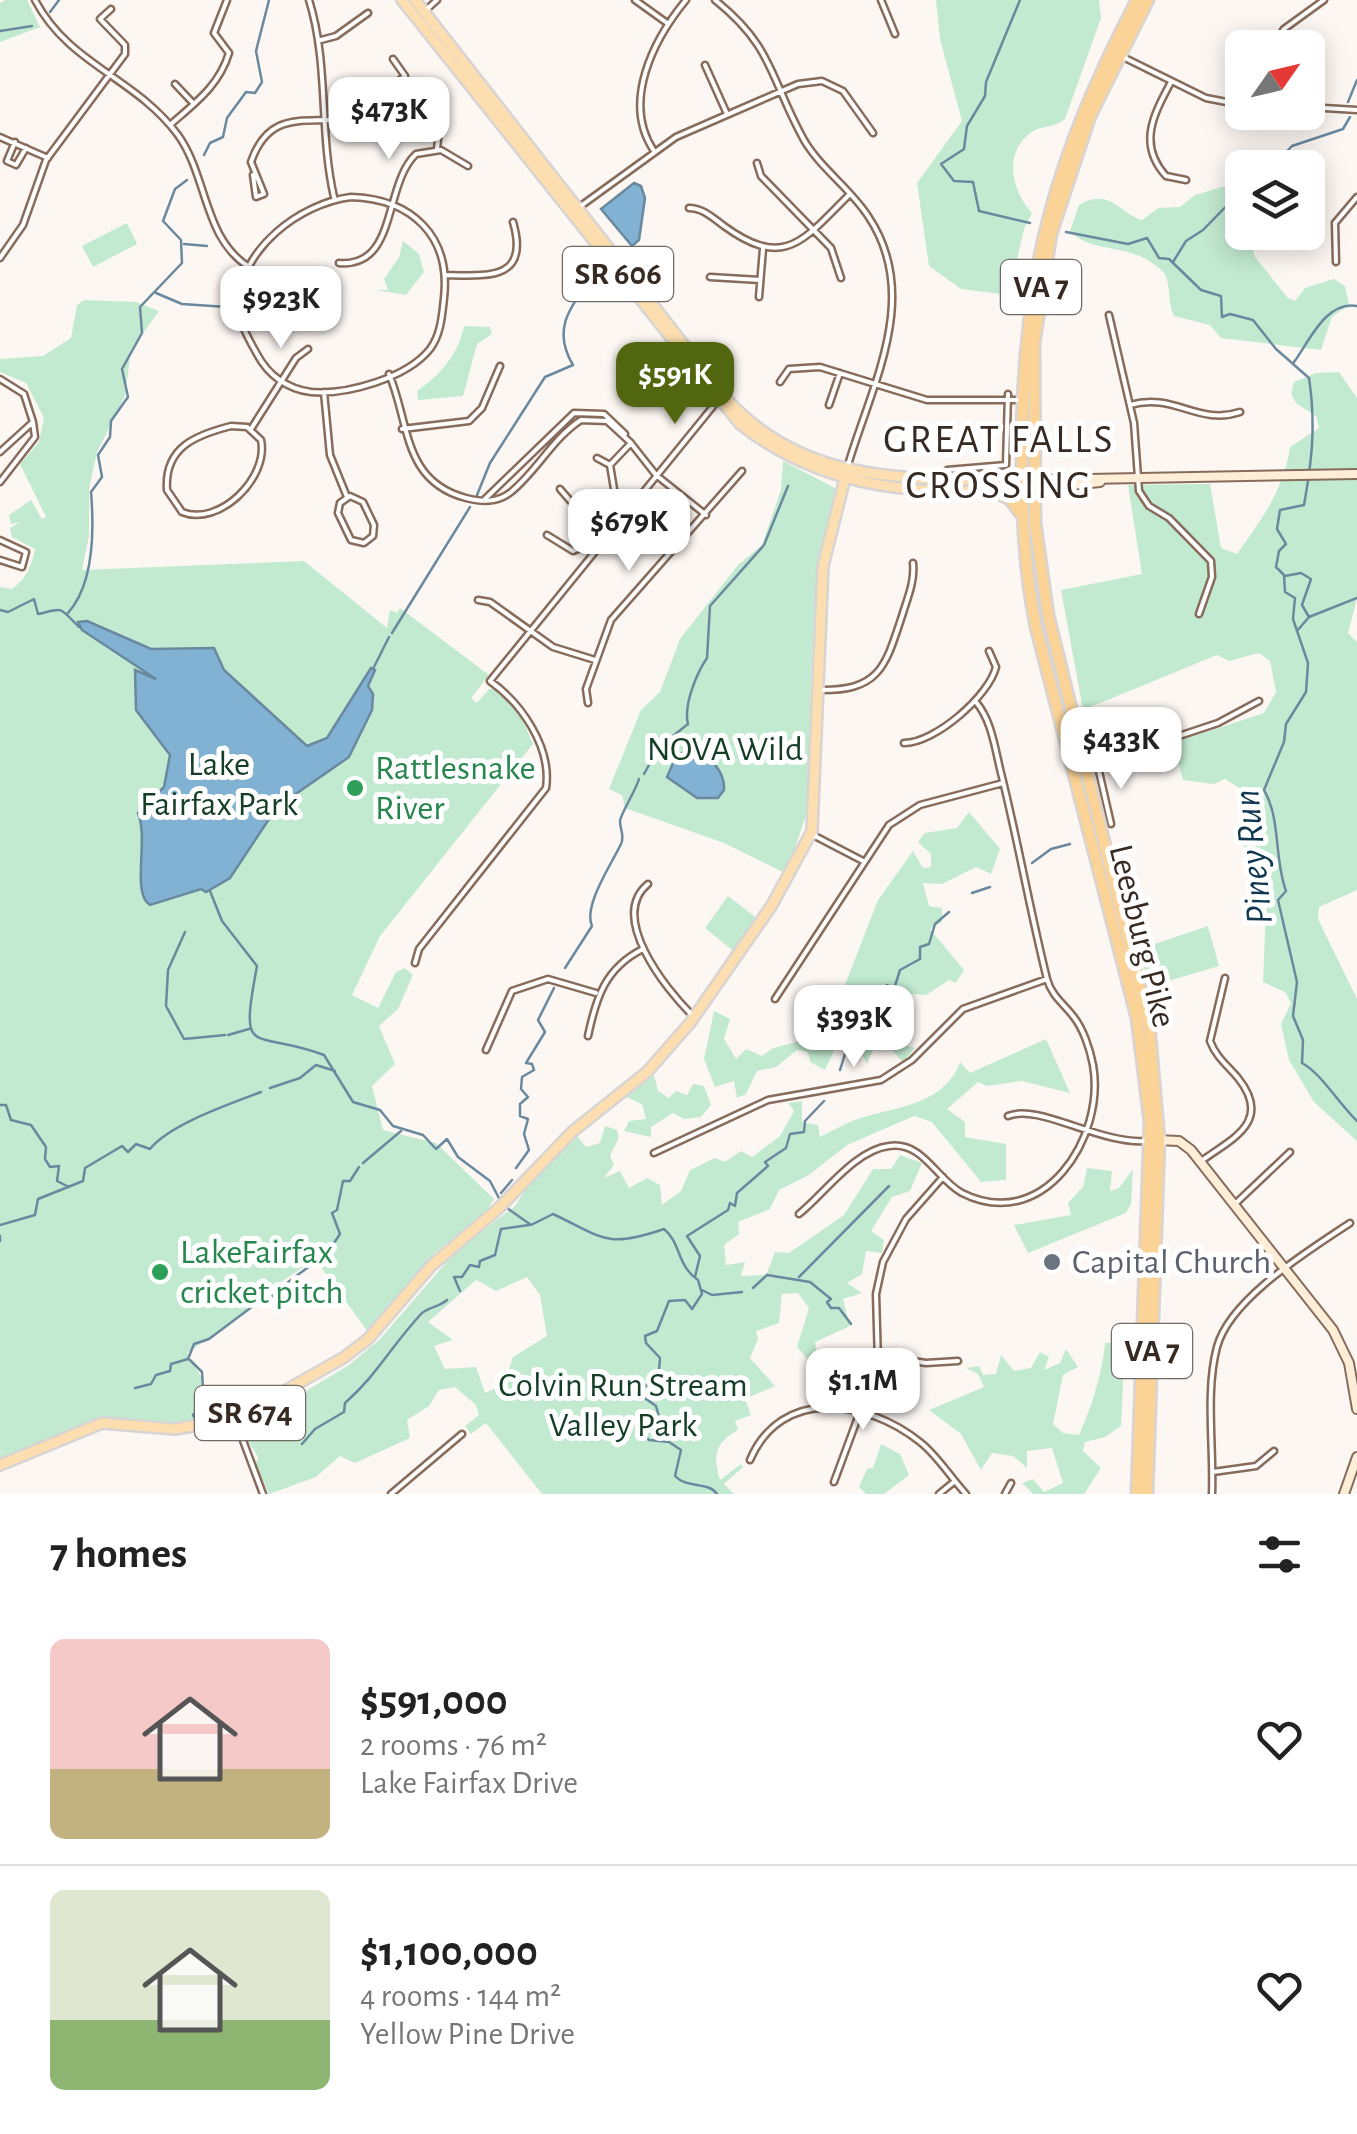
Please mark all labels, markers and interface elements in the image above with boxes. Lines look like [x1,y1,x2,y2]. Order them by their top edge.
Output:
north arrow [1225,30,1325,130]
map controls [1225,30,1325,250]
pin: $473K [319,77,459,162]
text: $473K [351,93,427,125]
button: layers [1225,150,1325,250]
road number: SR 606 [563,247,673,301]
road number: VA 7 [1001,260,1081,314]
pin: $923K [211,266,351,351]
text: $923K [242,282,320,314]
pin: $591K [605,342,745,427]
text: $591K [638,358,712,390]
district label: GREAT FALLS CROSSING [883,420,1115,506]
pin: $679K [559,489,699,574]
text: $679K [590,505,668,537]
pin: $433K [1051,707,1191,792]
text: $433K [1083,723,1159,755]
park label: NOVA Wild [647,732,803,767]
park label: Lake Fairfax Park [140,747,298,822]
place label: Rattlesnake River [375,751,536,826]
marker: Rattlesnake River [344,777,366,799]
water label: Piney Run [1228,788,1280,926]
street label: Leesburg Pike [1102,841,1182,1031]
pin: $393K [784,985,924,1070]
text: $393K [816,1001,892,1033]
place label: LakeFairfax cricket pitch [180,1235,344,1310]
place label: Capital Church [1072,1245,1271,1280]
marker: Capital Church [1041,1251,1063,1273]
marker: LakeFairfax cricket pitch [149,1261,171,1283]
road number: VA 7 [1112,1324,1192,1378]
pin: $1.1M [793,1348,933,1433]
text: $1.1M [828,1364,898,1396]
park label: Colvin Run Stream Valley Park [498,1368,748,1443]
road number: SR 674 [195,1386,305,1440]
icon: filters [1252,1527,1307,1582]
text: 7 homes [50,1533,187,1575]
icon: home [130,1679,250,1799]
text: $591,000 [360,1680,508,1722]
icon: heart [1252,1712,1307,1767]
text: 2 rooms · 76 m² [360,1729,547,1761]
text: Lake Fairfax Drive [360,1767,578,1799]
icon: home [130,1930,250,2050]
text: $1,100,000 [360,1931,538,1973]
icon: heart [1252,1963,1307,2018]
text: 4 rooms · 144 m² [360,1980,561,2012]
text: Yellow Pine Drive [360,2018,575,2050]

